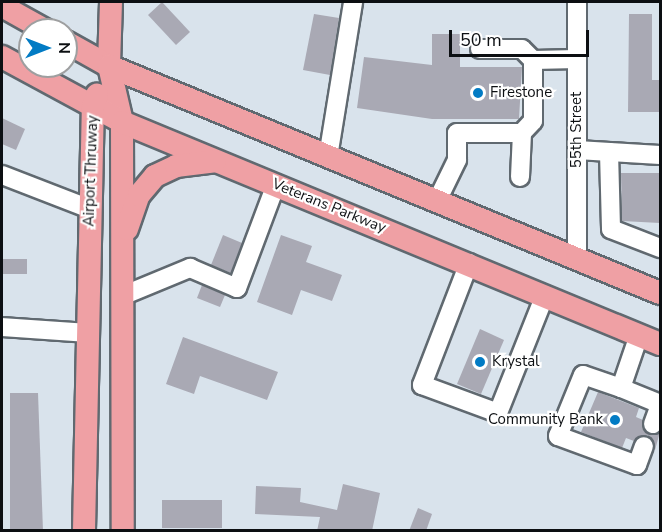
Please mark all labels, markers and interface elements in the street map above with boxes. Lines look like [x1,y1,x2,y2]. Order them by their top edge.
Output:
north arrow [18,18,78,78]
scale bar [452,18,592,56]
text: 50 m [460,28,502,52]
text: N [53,42,75,54]
place label: Firestone [490,84,552,102]
marker: Firestone [471,86,485,100]
street label: 55th Street [568,92,586,168]
street label: Airport Thruway [80,115,102,227]
street label: Veterans Parkway [269,175,389,237]
place label: Krystal [492,353,540,371]
marker: Krystal [473,355,487,369]
place label: Community Bank [488,411,603,429]
marker: Community Bank [608,413,622,427]

